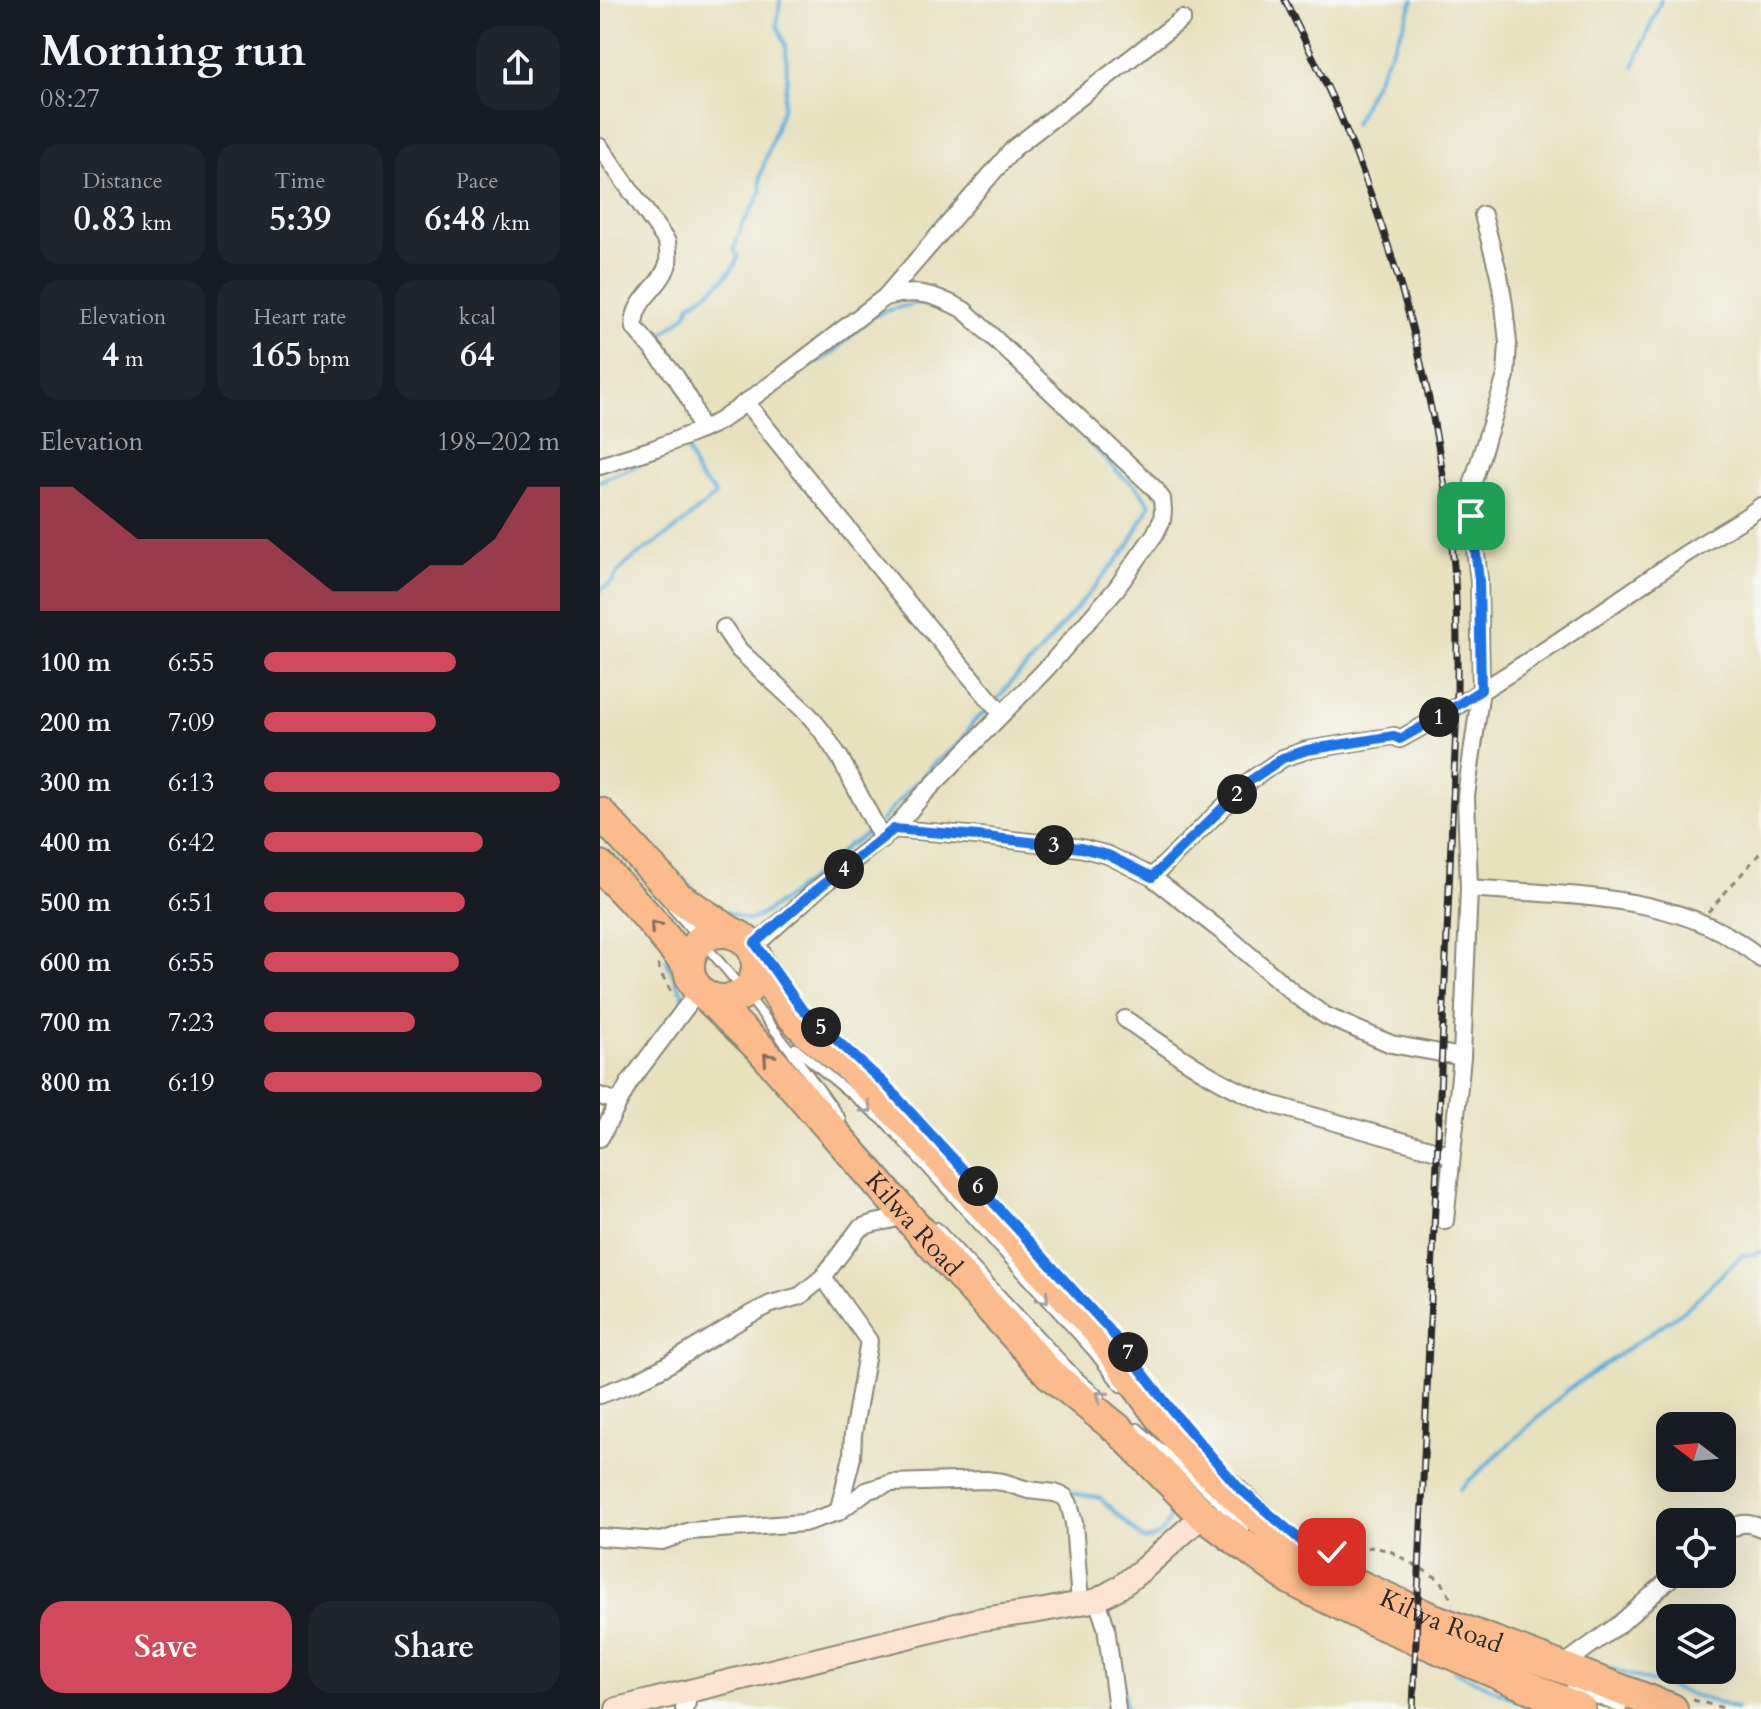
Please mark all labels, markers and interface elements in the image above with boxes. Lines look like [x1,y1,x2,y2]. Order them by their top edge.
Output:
text: Morning run [40,21,306,81]
button: share [476,26,560,110]
text: 08:27 [40,81,100,116]
text: Distance [82,166,163,196]
text: Time [275,166,325,196]
text: Pace [456,166,499,196]
text: 0.83 [73,196,136,242]
text: 5:39 [269,196,331,242]
text: 6:48 [425,196,487,242]
text: km [136,208,172,238]
text: /km [487,208,530,238]
text: Elevation [79,302,166,332]
text: Heart rate [253,302,347,332]
text: kcal [459,302,496,332]
text: 4 [102,332,119,378]
text: 165 [250,332,302,378]
text: 64 [460,332,495,378]
text: m [119,344,144,374]
text: bpm [302,344,350,374]
text: Elevation [40,424,143,459]
text: 198–202 m [437,424,560,459]
pin [1437,482,1505,550]
icon: arrive [1449,494,1493,538]
text: 100 m [40,645,111,680]
text: 6:55 [168,645,215,680]
pin: 1 [1419,697,1459,737]
text: 1 [1433,702,1445,732]
text: 200 m [40,705,111,740]
text: 7:09 [168,705,215,740]
text: 300 m [40,765,111,800]
text: 6:13 [168,765,215,800]
pin: 2 [1217,774,1257,814]
text: 2 [1231,779,1243,809]
text: 400 m [40,825,111,860]
text: 6:42 [168,825,215,860]
pin: 3 [1034,825,1074,865]
text: 3 [1048,830,1060,860]
pin: 4 [824,849,864,889]
text: 4 [838,854,850,884]
text: 500 m [40,885,111,920]
text: 6:51 [168,885,215,920]
one-way arrow [650,921,665,935]
text: 600 m [40,945,111,980]
text: 6:55 [168,945,215,980]
text: 700 m [40,1005,111,1040]
text: 7:23 [168,1005,215,1040]
pin: 5 [801,1007,841,1047]
text: 5 [815,1012,827,1042]
one-way arrow [763,1052,778,1067]
text: 800 m [40,1065,111,1100]
text: 6:19 [168,1065,215,1100]
one-way arrow [858,1098,873,1112]
street label: Kilwa Road [858,1164,970,1284]
pin: 6 [958,1166,998,1206]
text: 6 [972,1171,984,1201]
one-way arrow [1034,1288,1048,1303]
pin: 7 [1108,1332,1148,1372]
text: 7 [1122,1337,1134,1367]
one-way arrow [1095,1392,1110,1406]
north arrow [1656,1412,1736,1492]
map controls [1656,1412,1736,1684]
button: locate [1656,1508,1736,1588]
pin [1298,1518,1366,1586]
icon: check [1310,1530,1354,1574]
street label: Kilwa Road [1375,1580,1508,1661]
button: Save [40,1601,292,1693]
button: Share [308,1601,560,1693]
button: layers [1656,1604,1736,1684]

